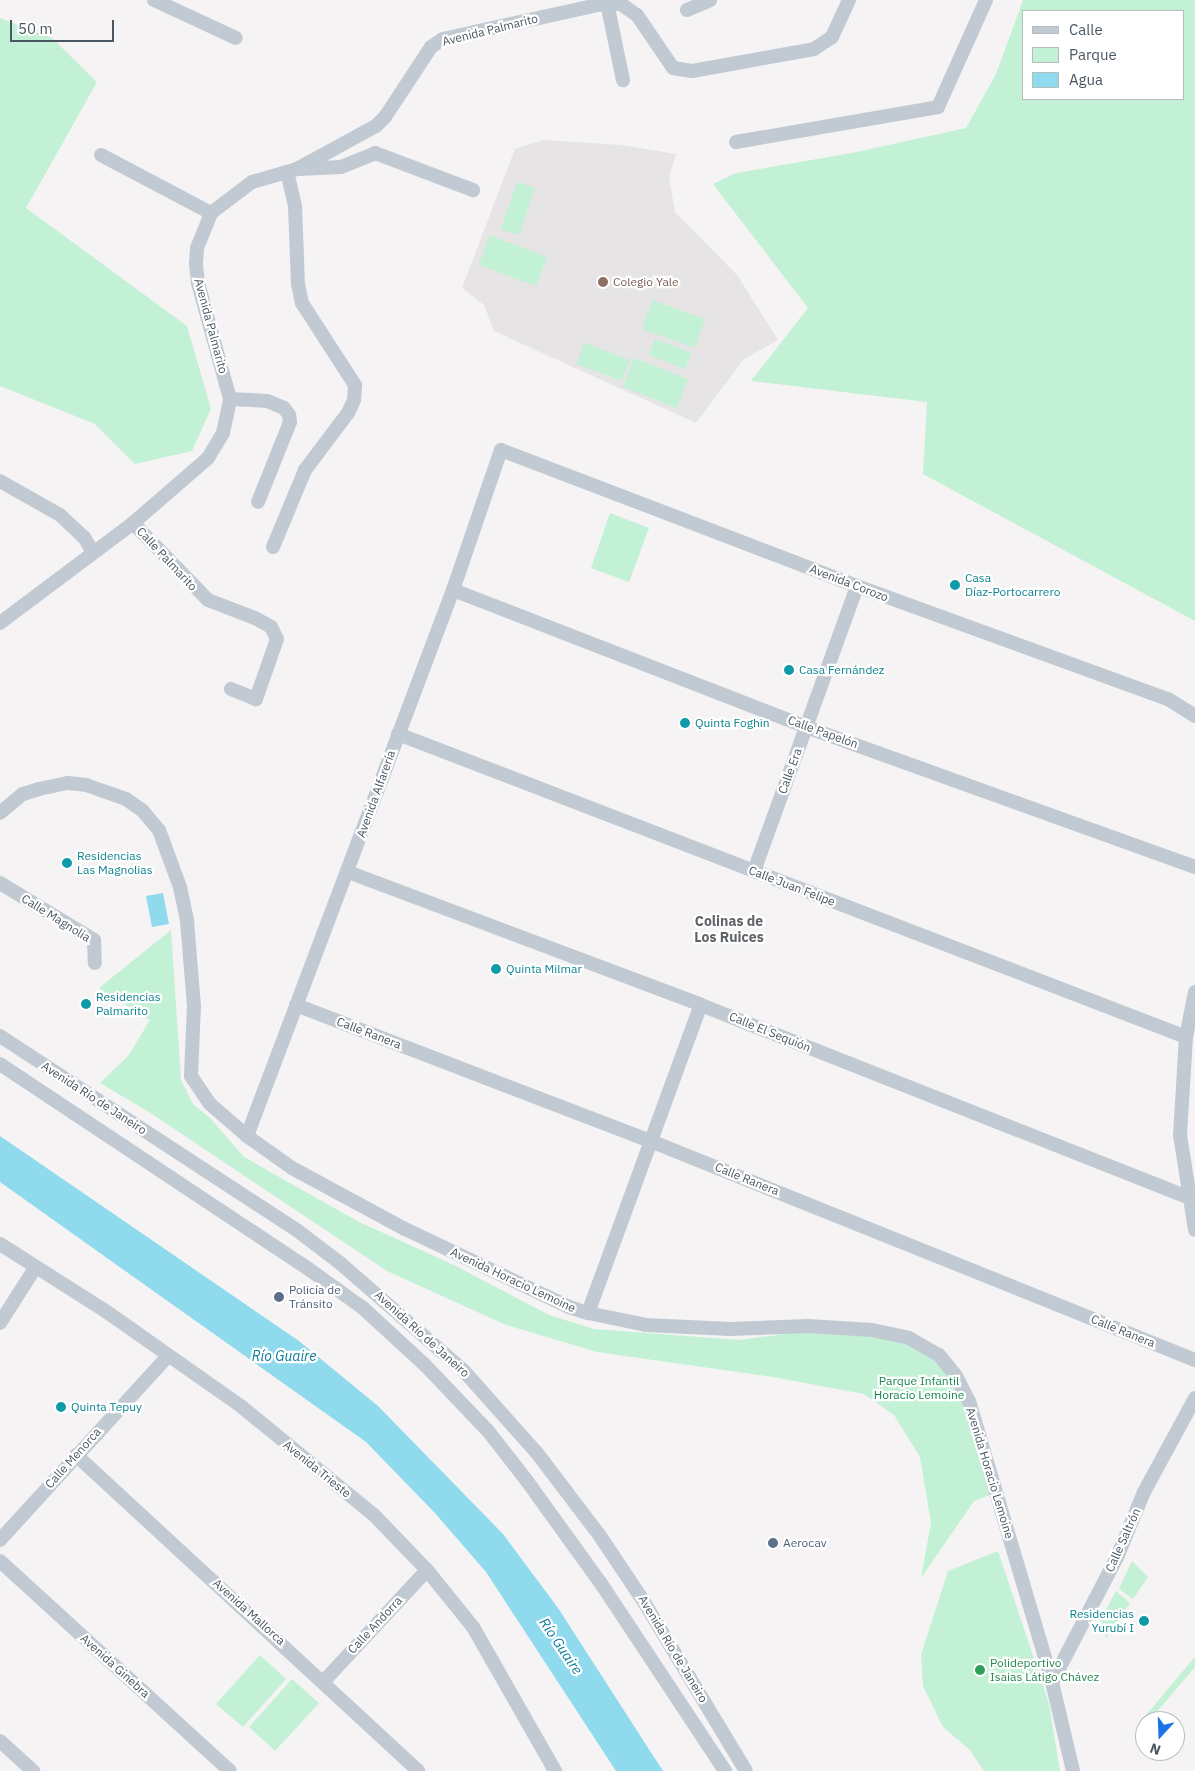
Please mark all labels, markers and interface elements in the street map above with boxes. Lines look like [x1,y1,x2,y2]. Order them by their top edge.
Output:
scale bar [12,10,116,42]
legend [1022,10,1185,100]
street label: Avenida Palmarito [441,11,539,49]
text: 50 m [18,19,53,38]
text: Calle [1069,20,1103,39]
text: Parque [1069,45,1117,64]
text: Agua [1069,70,1103,89]
place label: Colegio Yale [613,275,679,289]
marker: Colegio Yale [597,276,609,288]
street label: Avenida Palmarito [191,277,231,375]
street label: Calle Palmarito [134,524,200,594]
street label: Avenida Corozo [808,561,890,605]
place label: Casa Díaz-Portocarrero [965,571,1061,599]
marker: Casa Díaz-Portocarrero [949,579,961,591]
place label: Casa Fernández [799,663,884,677]
marker: Casa Fernández [783,664,795,676]
street label: Calle Papelón [786,713,860,751]
place label: Quinta Foghin [695,716,770,730]
marker: Quinta Foghin [679,717,691,729]
street label: Calle Era [775,746,805,796]
street label: Avenida Alfarería [354,748,398,840]
place label: Residencias Las Magnolias [77,849,153,877]
marker: Residencias Las Magnolias [61,857,73,869]
street label: Calle Juan Felipe [747,863,837,909]
street label: Calle Magnolia [19,891,93,945]
district label: Colinas de Los Ruices [694,913,764,946]
place label: Quinta Milmar [506,962,582,976]
marker: Quinta Milmar [490,963,502,975]
place label: Residencias Palmarito [96,990,161,1018]
marker: Residencias Palmarito [80,998,92,1010]
street label: Calle El Sequión [727,1009,813,1055]
street label: Calle Ranera [335,1014,403,1052]
street label: Avenida Río de Janeiro [39,1059,149,1137]
street label: Calle Ranera [713,1160,781,1198]
street label: Avenida Horacio Lemoine [448,1245,578,1315]
place label: Policía de Tránsito [289,1283,341,1311]
street label: Avenida Río de Janeiro [372,1288,472,1380]
marker: Policía de Tránsito [273,1291,285,1303]
street label: Calle Ranera [1089,1312,1157,1350]
water label: Río Guaire [252,1348,316,1364]
park label: Parque Infantil Horacio Lemoine [874,1374,964,1402]
place label: Quinta Tepuy [71,1400,142,1414]
marker: Quinta Tepuy [55,1401,67,1413]
street label: Avenida Horacio Lemoine [963,1406,1017,1540]
street label: Calle Menorca [42,1425,104,1491]
street label: Avenida Trieste [280,1437,354,1501]
street label: Calle Saltrón [1103,1506,1143,1574]
place label: Aerocav [783,1536,827,1550]
marker: Aerocav [767,1537,779,1549]
street label: Avenida Mallorca [210,1576,288,1648]
street label: Calle Andorra [345,1593,405,1657]
street label: Avenida Río de Janeiro [635,1593,711,1705]
place label: Residencias Yurubí I [1069,1607,1134,1635]
water label: Río Guaire [536,1615,586,1677]
marker: Residencias Yurubí I [1138,1615,1150,1627]
street label: Avenida Ginebra [77,1631,153,1701]
place label: Polideportivo Isaias Látigo Chávez [990,1656,1099,1684]
marker: Polideportivo Isaias Látigo Chávez [974,1664,986,1676]
north arrow [1135,1711,1185,1761]
text: N [1147,1739,1163,1759]

